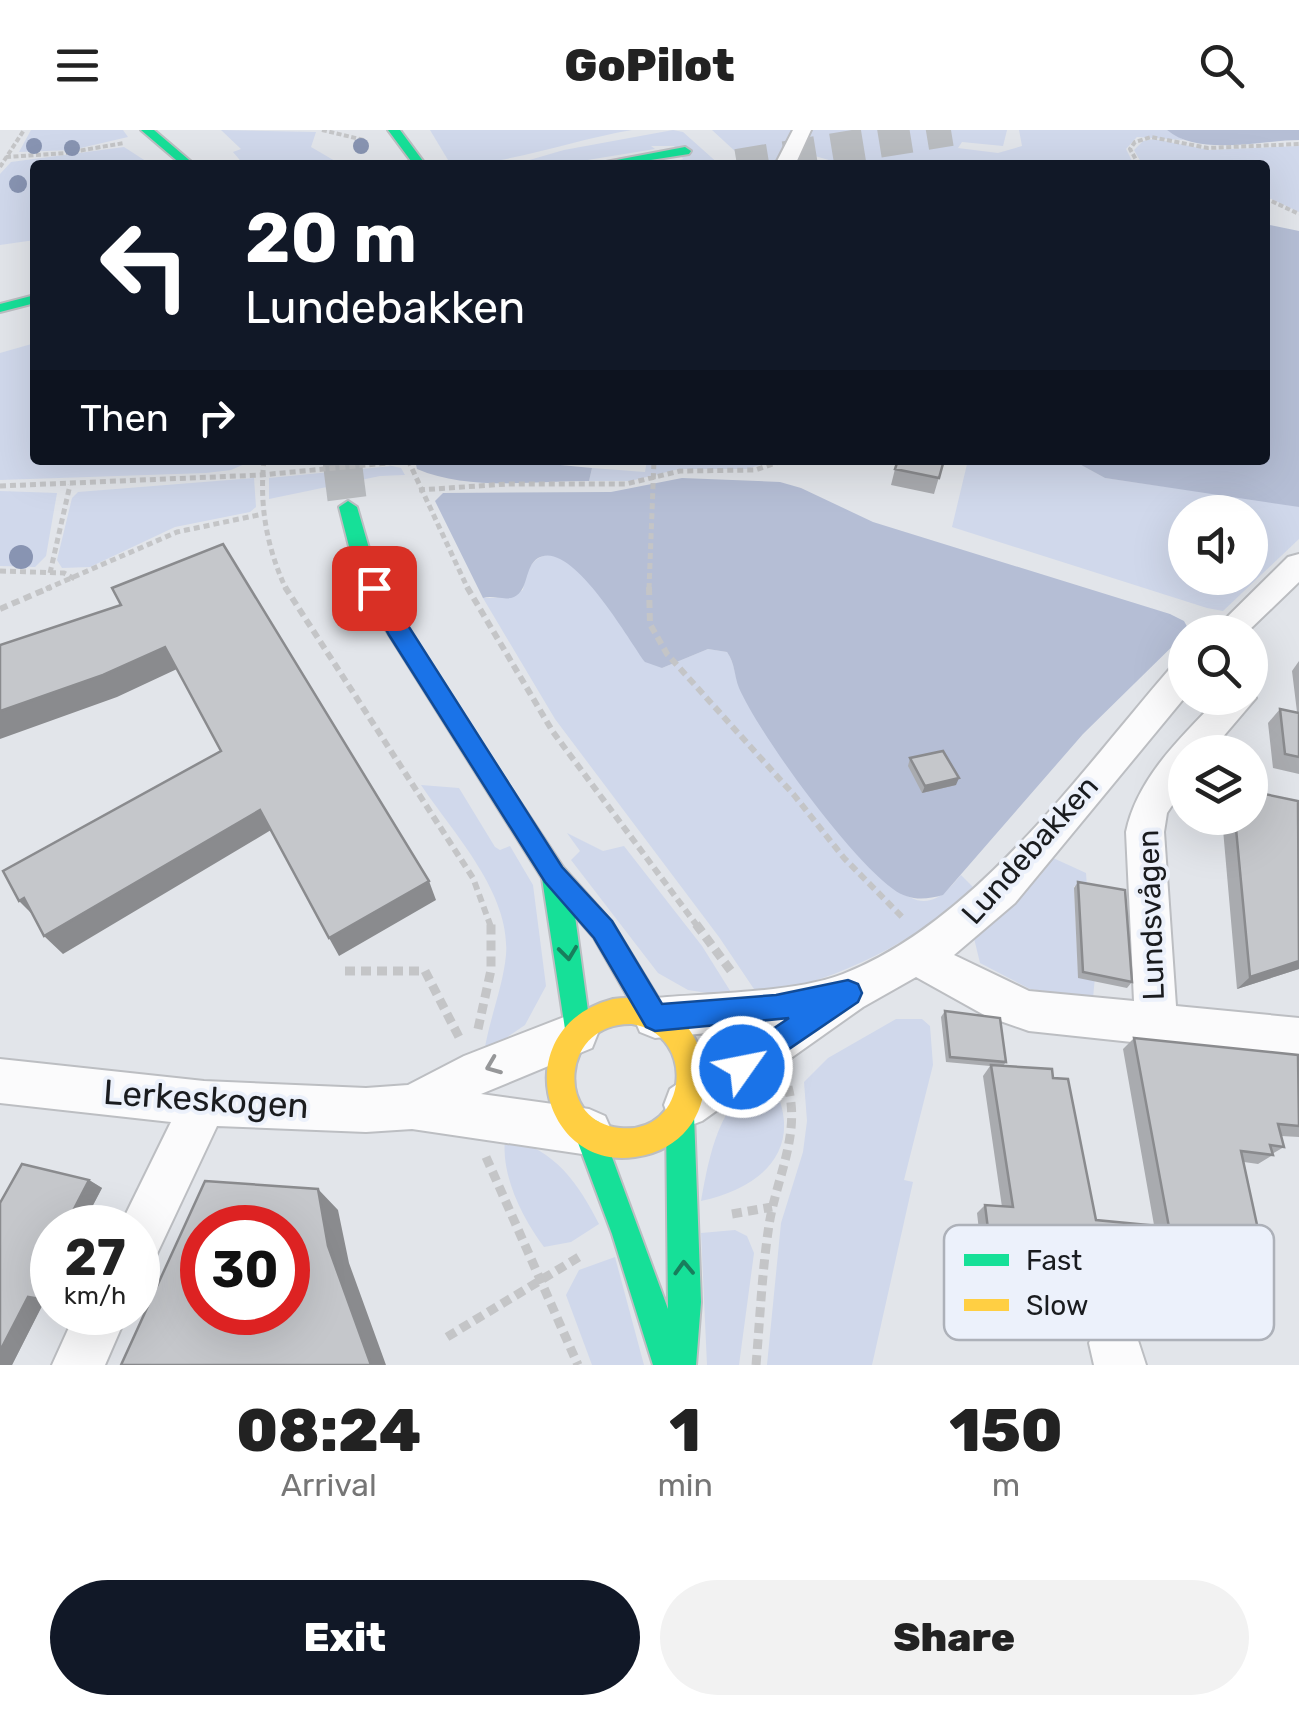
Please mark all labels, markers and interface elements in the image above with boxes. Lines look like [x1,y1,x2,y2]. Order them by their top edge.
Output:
icon: menu [50,38,105,93]
icon: search [1194,38,1249,93]
text: GoPilot [564,39,735,92]
text: 20 m [245,197,417,280]
icon: left [80,200,210,330]
text: Lundebakken [245,281,525,334]
icon: right [189,390,244,445]
text: Then [80,395,169,441]
map controls [1168,495,1268,835]
button: sound [1168,495,1268,595]
pin [332,546,417,631]
icon: arrive [347,561,402,616]
button: search [1168,615,1268,715]
button: layers [1168,735,1268,835]
street label: Lundebakken [954,769,1106,931]
street label: Lundsvågen [1130,829,1172,1001]
one-way arrow [557,946,578,962]
position arrow [690,1015,794,1119]
one-way arrow [485,1055,502,1075]
street label: Lerkeskogen [102,1071,310,1127]
speed limit sign: 30 [180,1205,310,1335]
legend [944,1225,1274,1340]
text: 27 [64,1228,126,1288]
text: Fast [1026,1244,1082,1277]
one-way arrow [674,1259,695,1275]
text: km/h [64,1281,126,1310]
text: Slow [1026,1289,1088,1322]
text: 08:24 [236,1395,421,1466]
text: 1 [669,1395,701,1466]
text: 150 [949,1395,1063,1466]
text: Arrival [281,1466,377,1504]
text: min [657,1466,713,1504]
text: m [992,1466,1020,1504]
button: Exit [50,1580,640,1695]
button: Share [660,1580,1249,1695]

